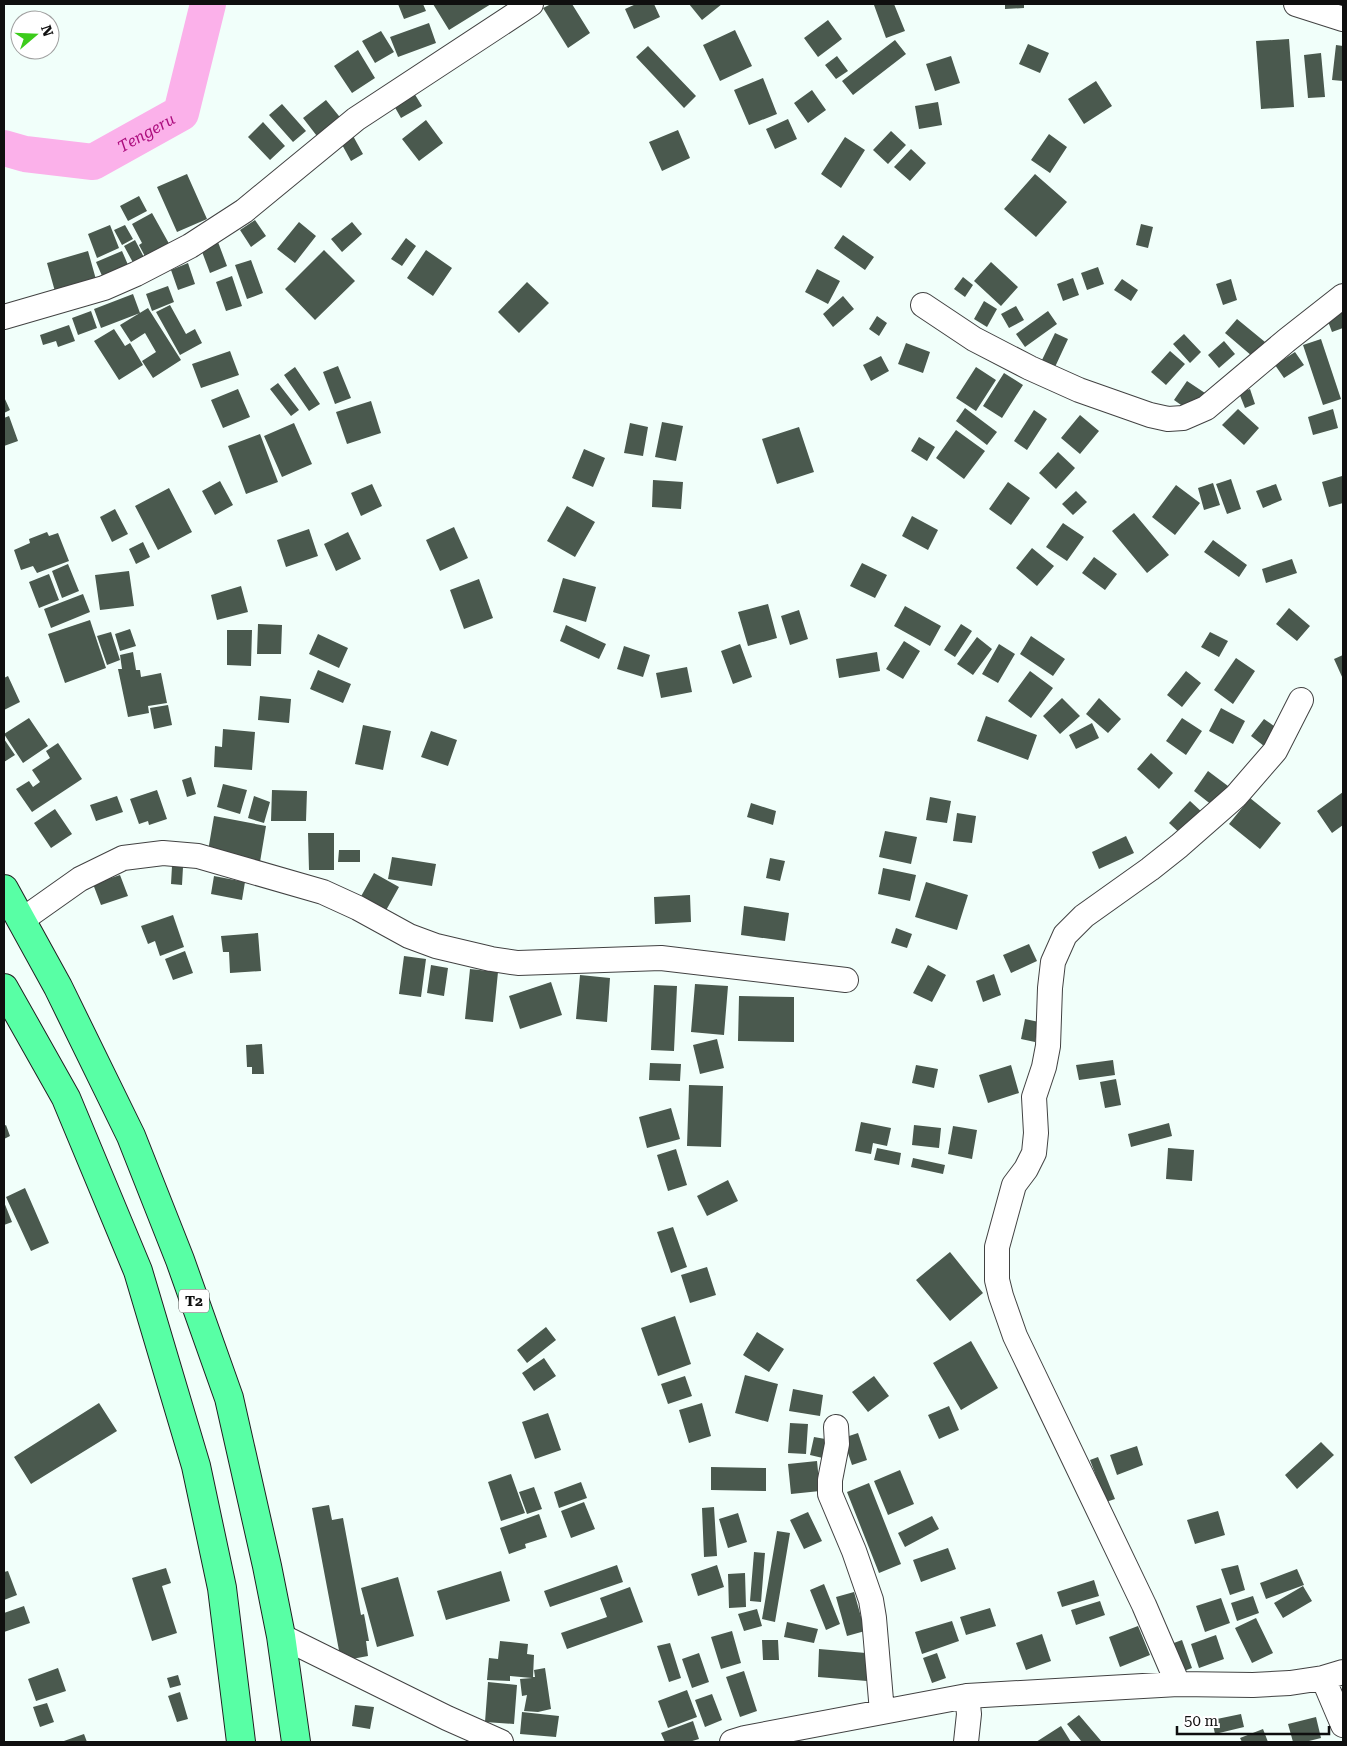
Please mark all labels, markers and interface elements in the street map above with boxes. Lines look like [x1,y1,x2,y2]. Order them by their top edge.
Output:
north arrow [10,10,60,60]
text: N [38,23,57,39]
water label: Tengeru [114,109,178,156]
road number: T2 [179,1290,209,1312]
scale bar [1177,1704,1330,1736]
text: 50 m [1184,1712,1219,1730]

